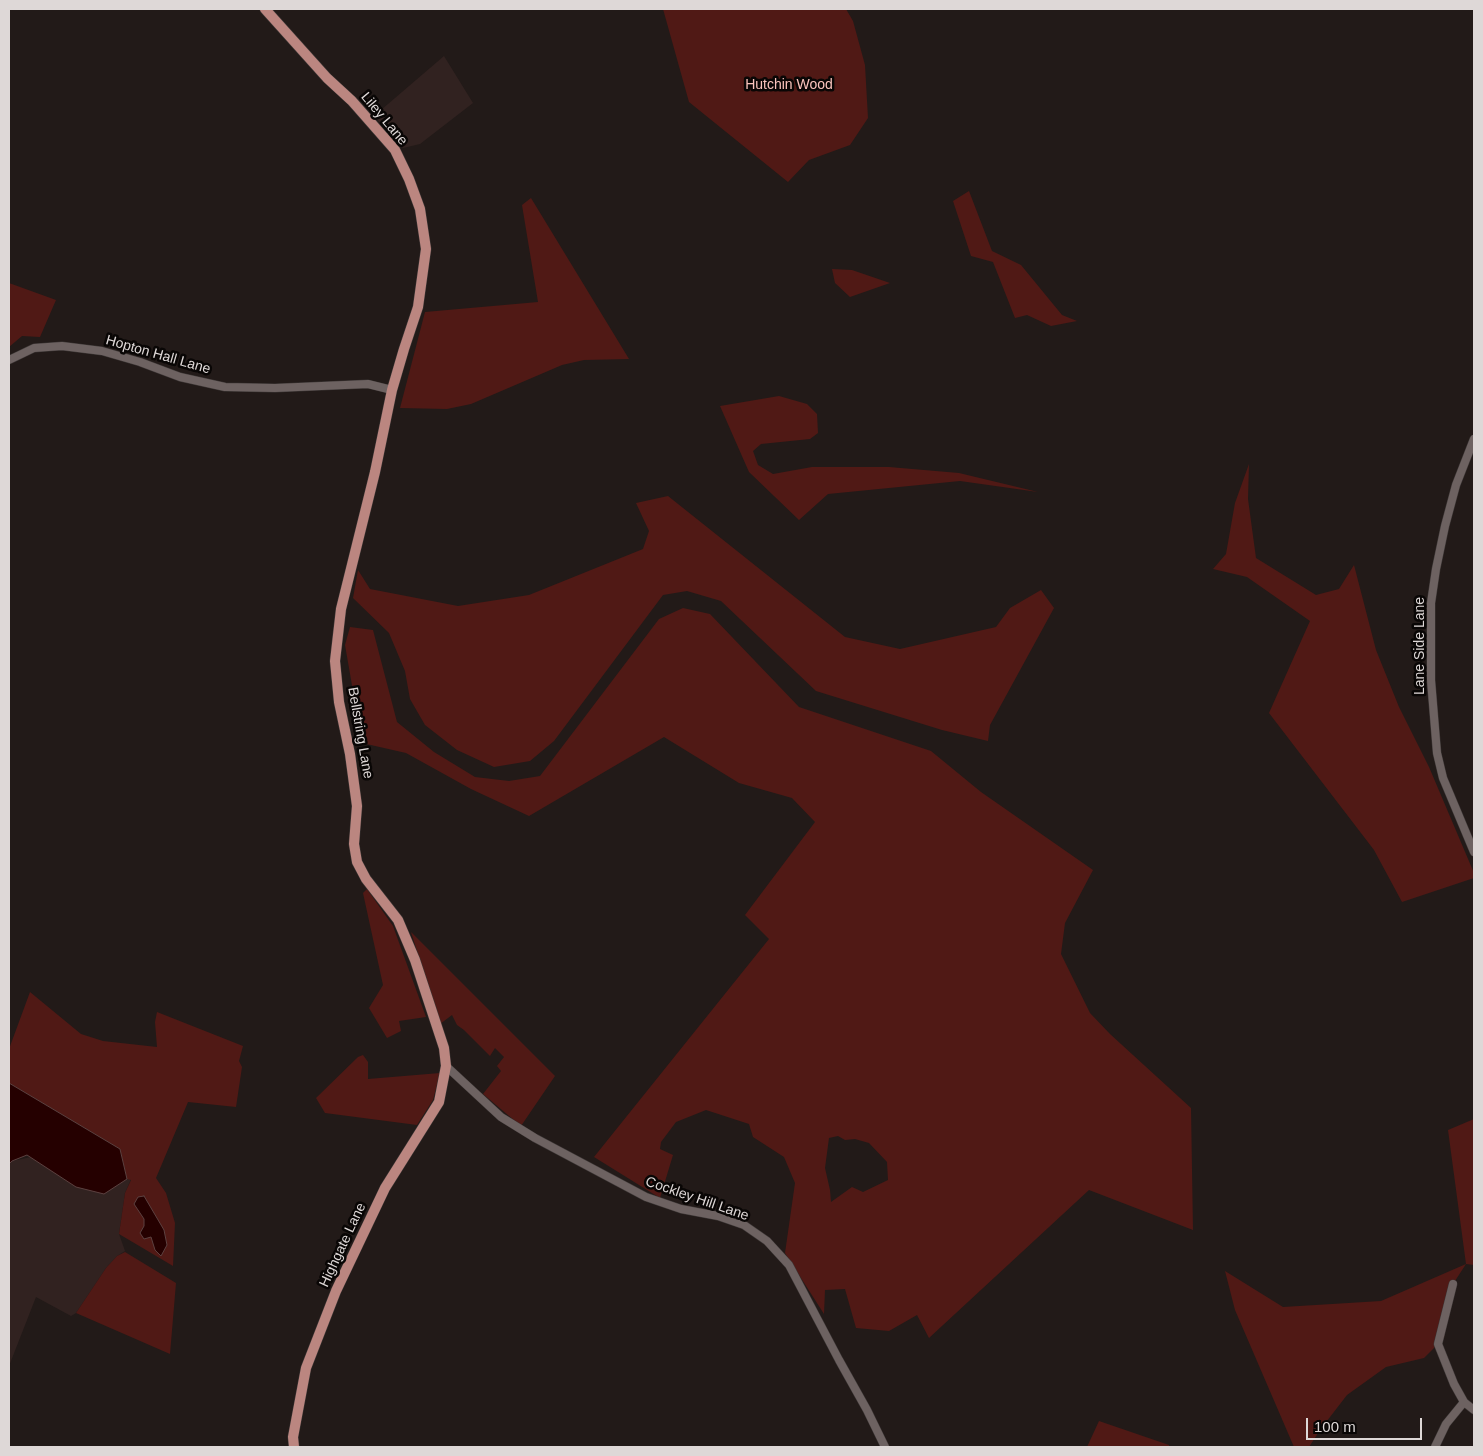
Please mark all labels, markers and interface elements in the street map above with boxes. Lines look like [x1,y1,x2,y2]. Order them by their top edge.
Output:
park label: Hutchin Wood [745,77,833,93]
street label: Liley Lane [357,89,411,149]
street label: Hopton Hall Lane [104,332,212,378]
street label: Lane Side Lane [1412,597,1428,695]
street label: Bellstring Lane [344,686,376,780]
street label: Cockley Hill Lane [643,1173,751,1225]
street label: Highgate Lane [316,1200,370,1290]
scale bar [1308,1408,1424,1440]
text: 100 m [1314,1418,1356,1435]

